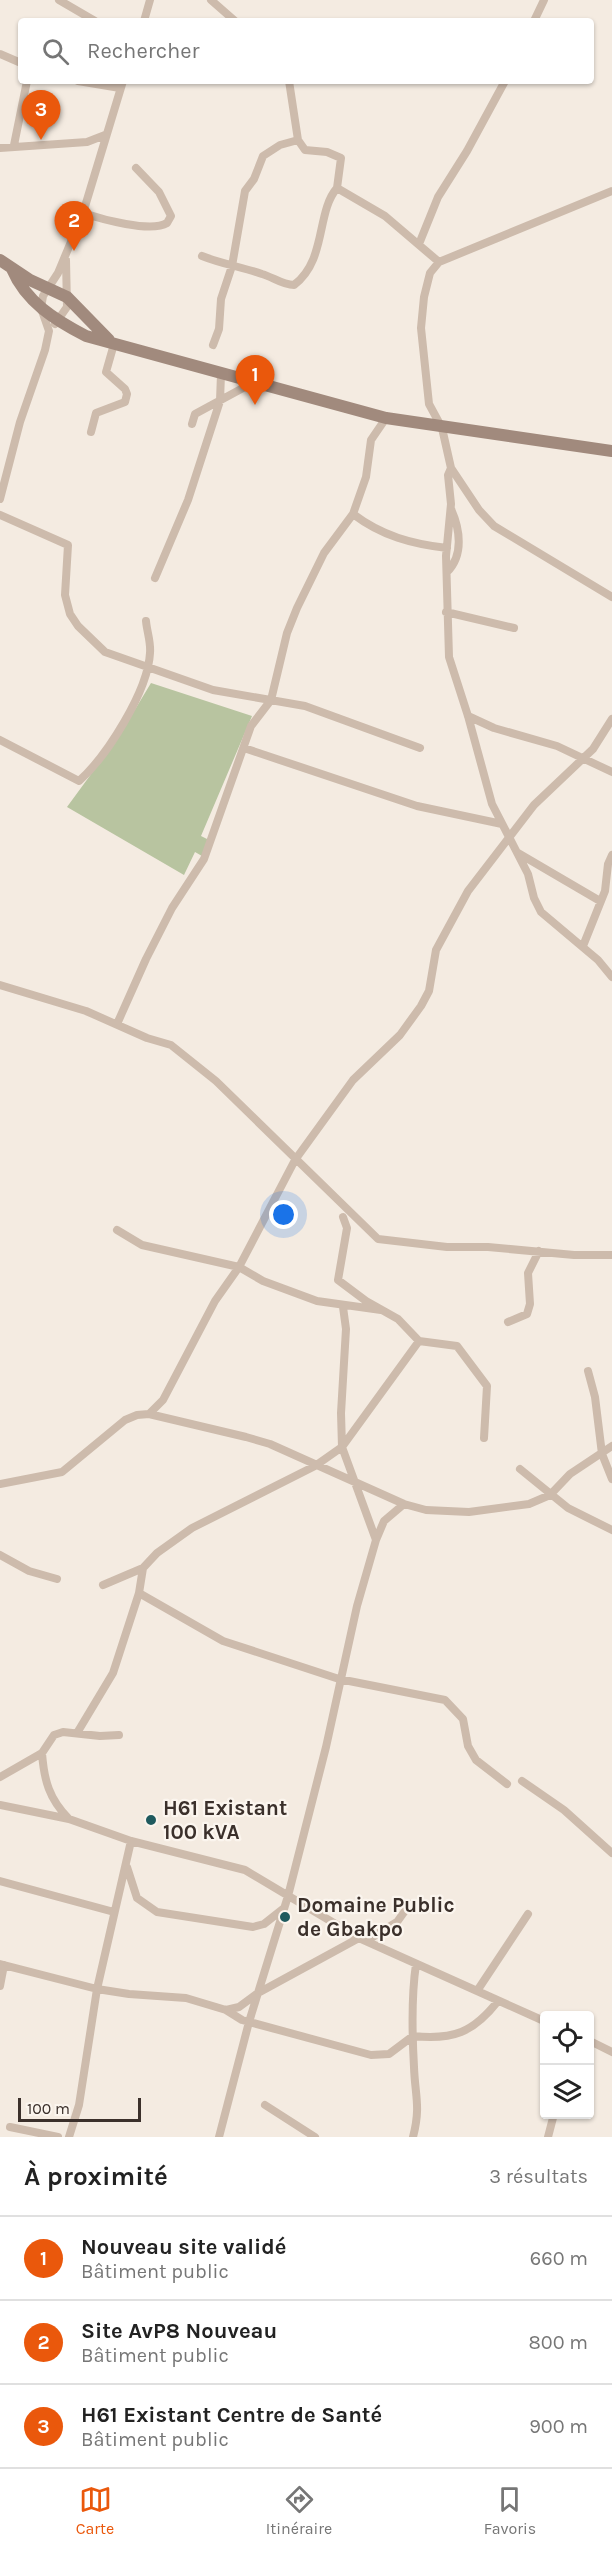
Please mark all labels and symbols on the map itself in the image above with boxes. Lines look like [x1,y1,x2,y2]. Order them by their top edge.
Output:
pin: 3 [22,90,60,140]
pin: 2 [54,202,94,251]
pin: 1 [236,356,274,405]
your location [269,1200,298,1229]
place label: H61 Existant 100 kVA [163,1796,287,1844]
marker: H61 Existant 100 kVA [144,1813,158,1827]
place label: Domaine Public de Gbakpo [297,1893,455,1941]
marker: Domaine Public de Gbakpo [278,1910,292,1924]
scale bar [18,2095,141,2122]

